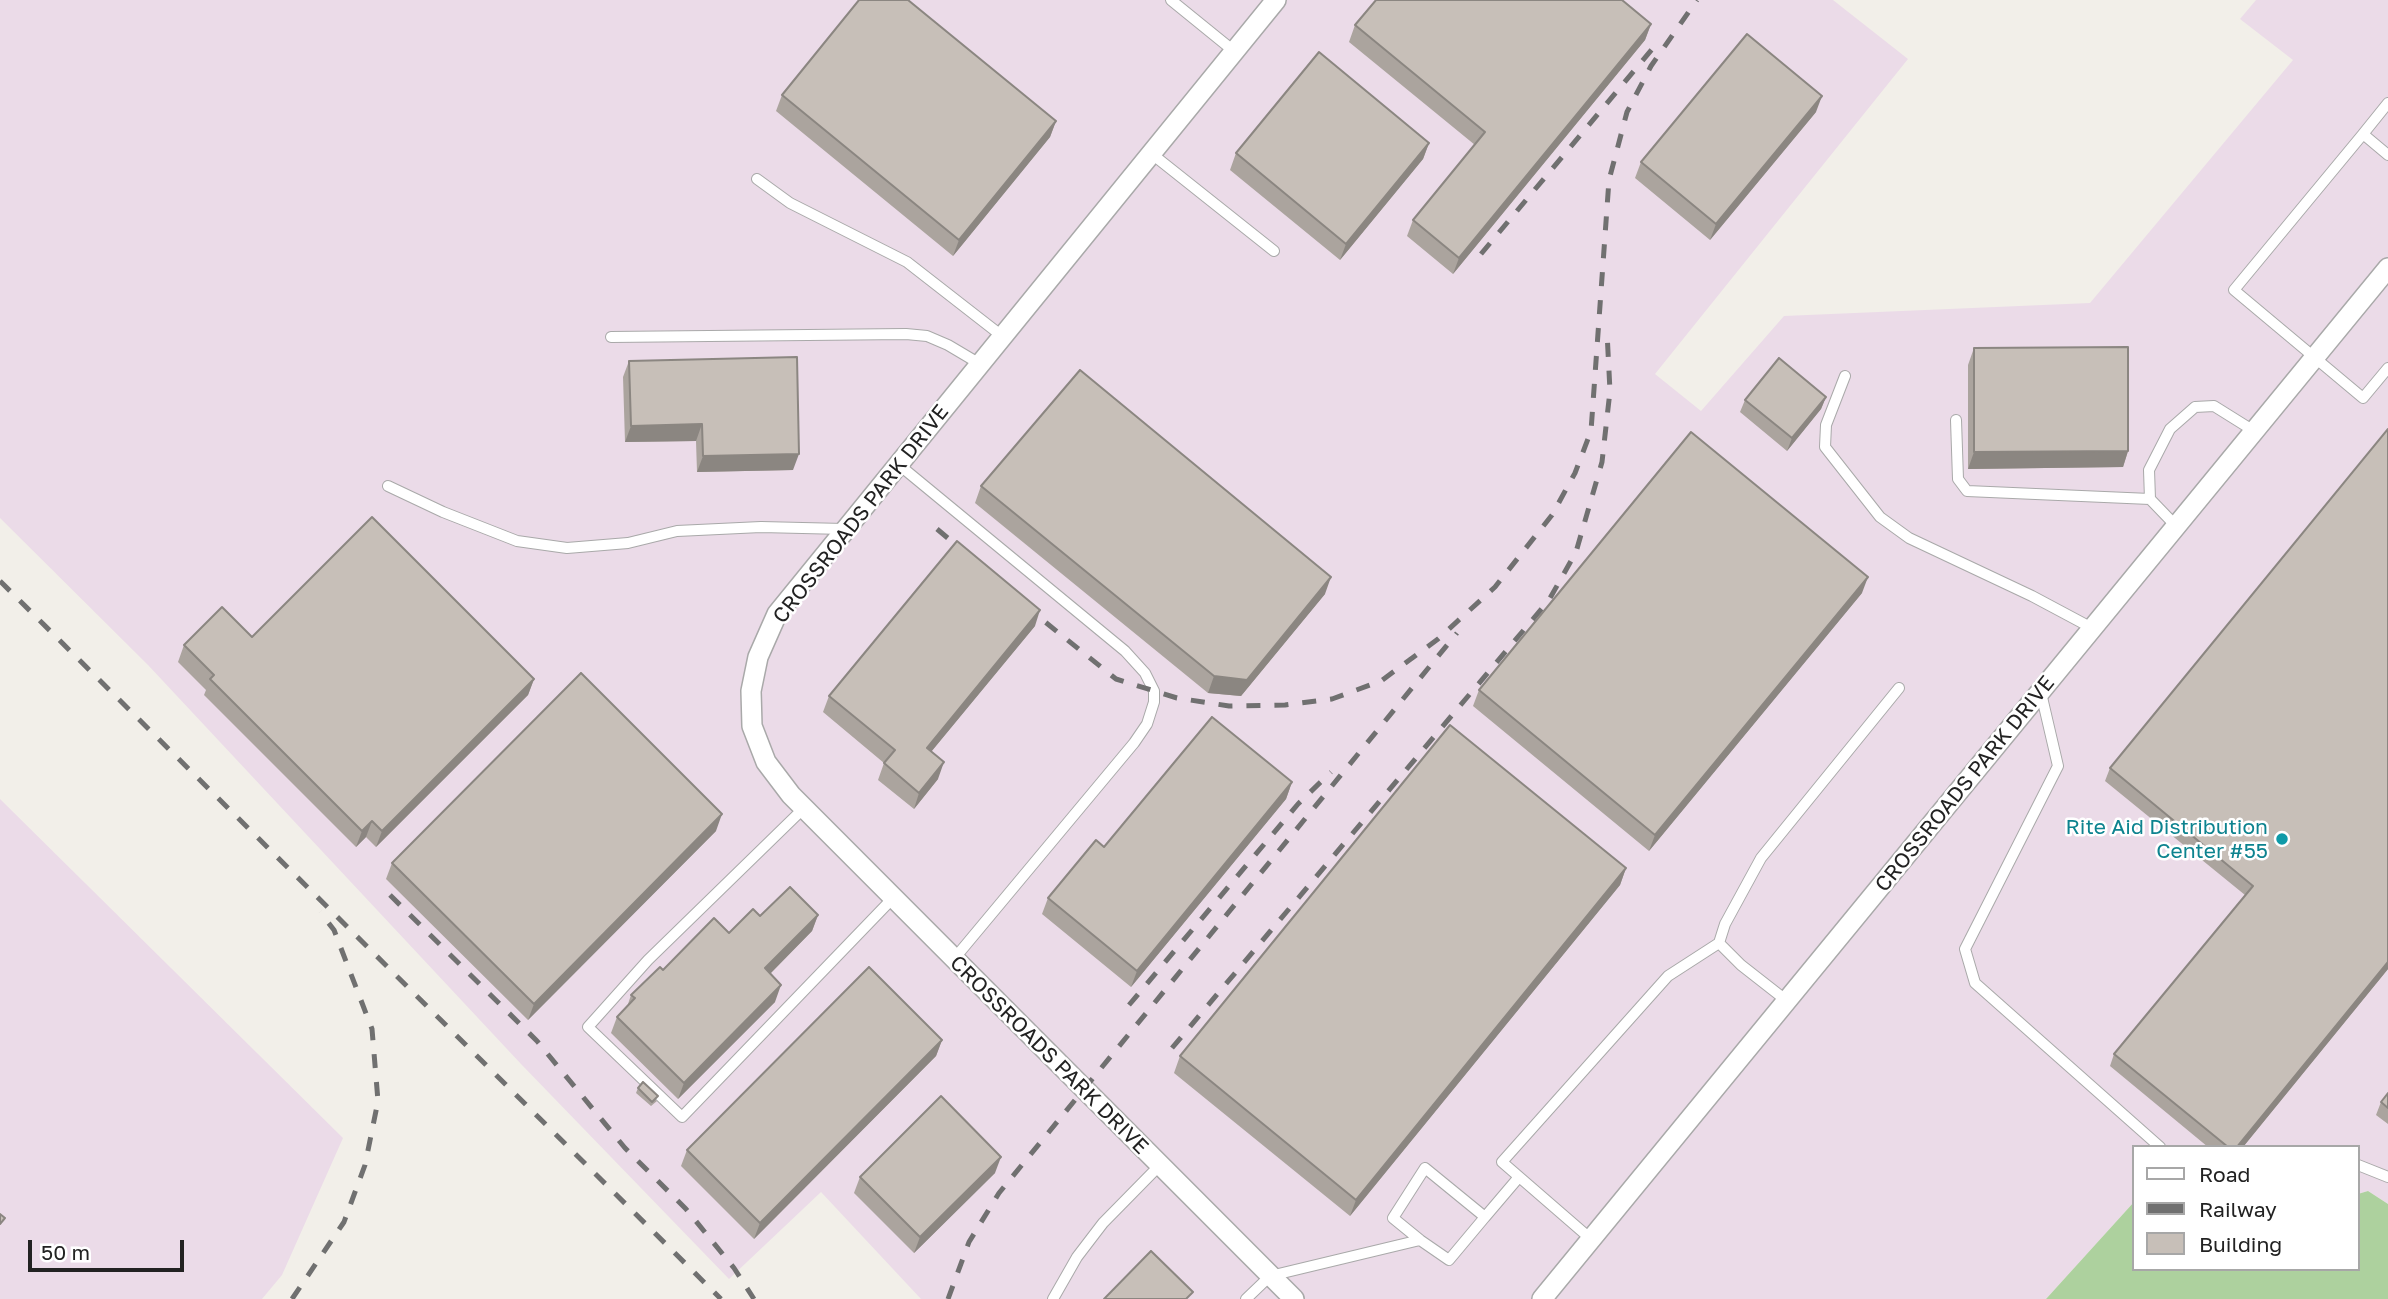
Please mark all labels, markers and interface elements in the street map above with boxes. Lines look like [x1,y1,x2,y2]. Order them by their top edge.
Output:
street label: CROSSROADS PARK DRIVE [768,400,954,628]
street label: CROSSROADS PARK DRIVE [1870,671,2060,897]
place label: Rite Aid Distribution Center #55 [2066,814,2268,864]
marker: Rite Aid Distribution Center #55 [2274,831,2290,847]
street label: CROSSROADS PARK DRIVE [944,950,1154,1160]
legend [2132,1145,2360,1271]
text: Road [2199,1161,2250,1187]
text: Railway [2199,1196,2277,1222]
scale bar [32,1226,187,1270]
text: Building [2199,1231,2282,1257]
text: 50 m [41,1239,90,1265]

